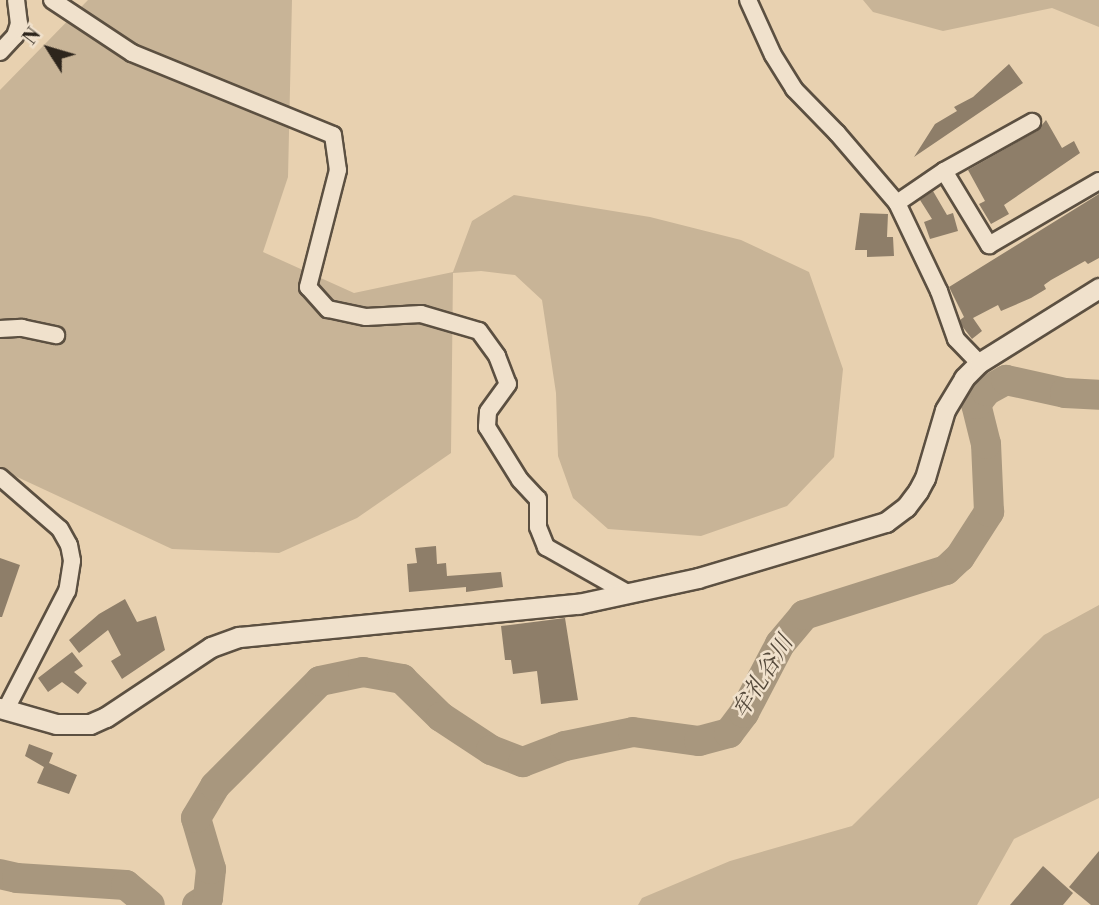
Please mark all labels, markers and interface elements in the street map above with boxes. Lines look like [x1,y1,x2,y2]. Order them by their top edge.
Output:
north arrow [14,14,84,84]
text: N [18,23,46,50]
water label: 牟礼谷川 [727,631,799,723]

